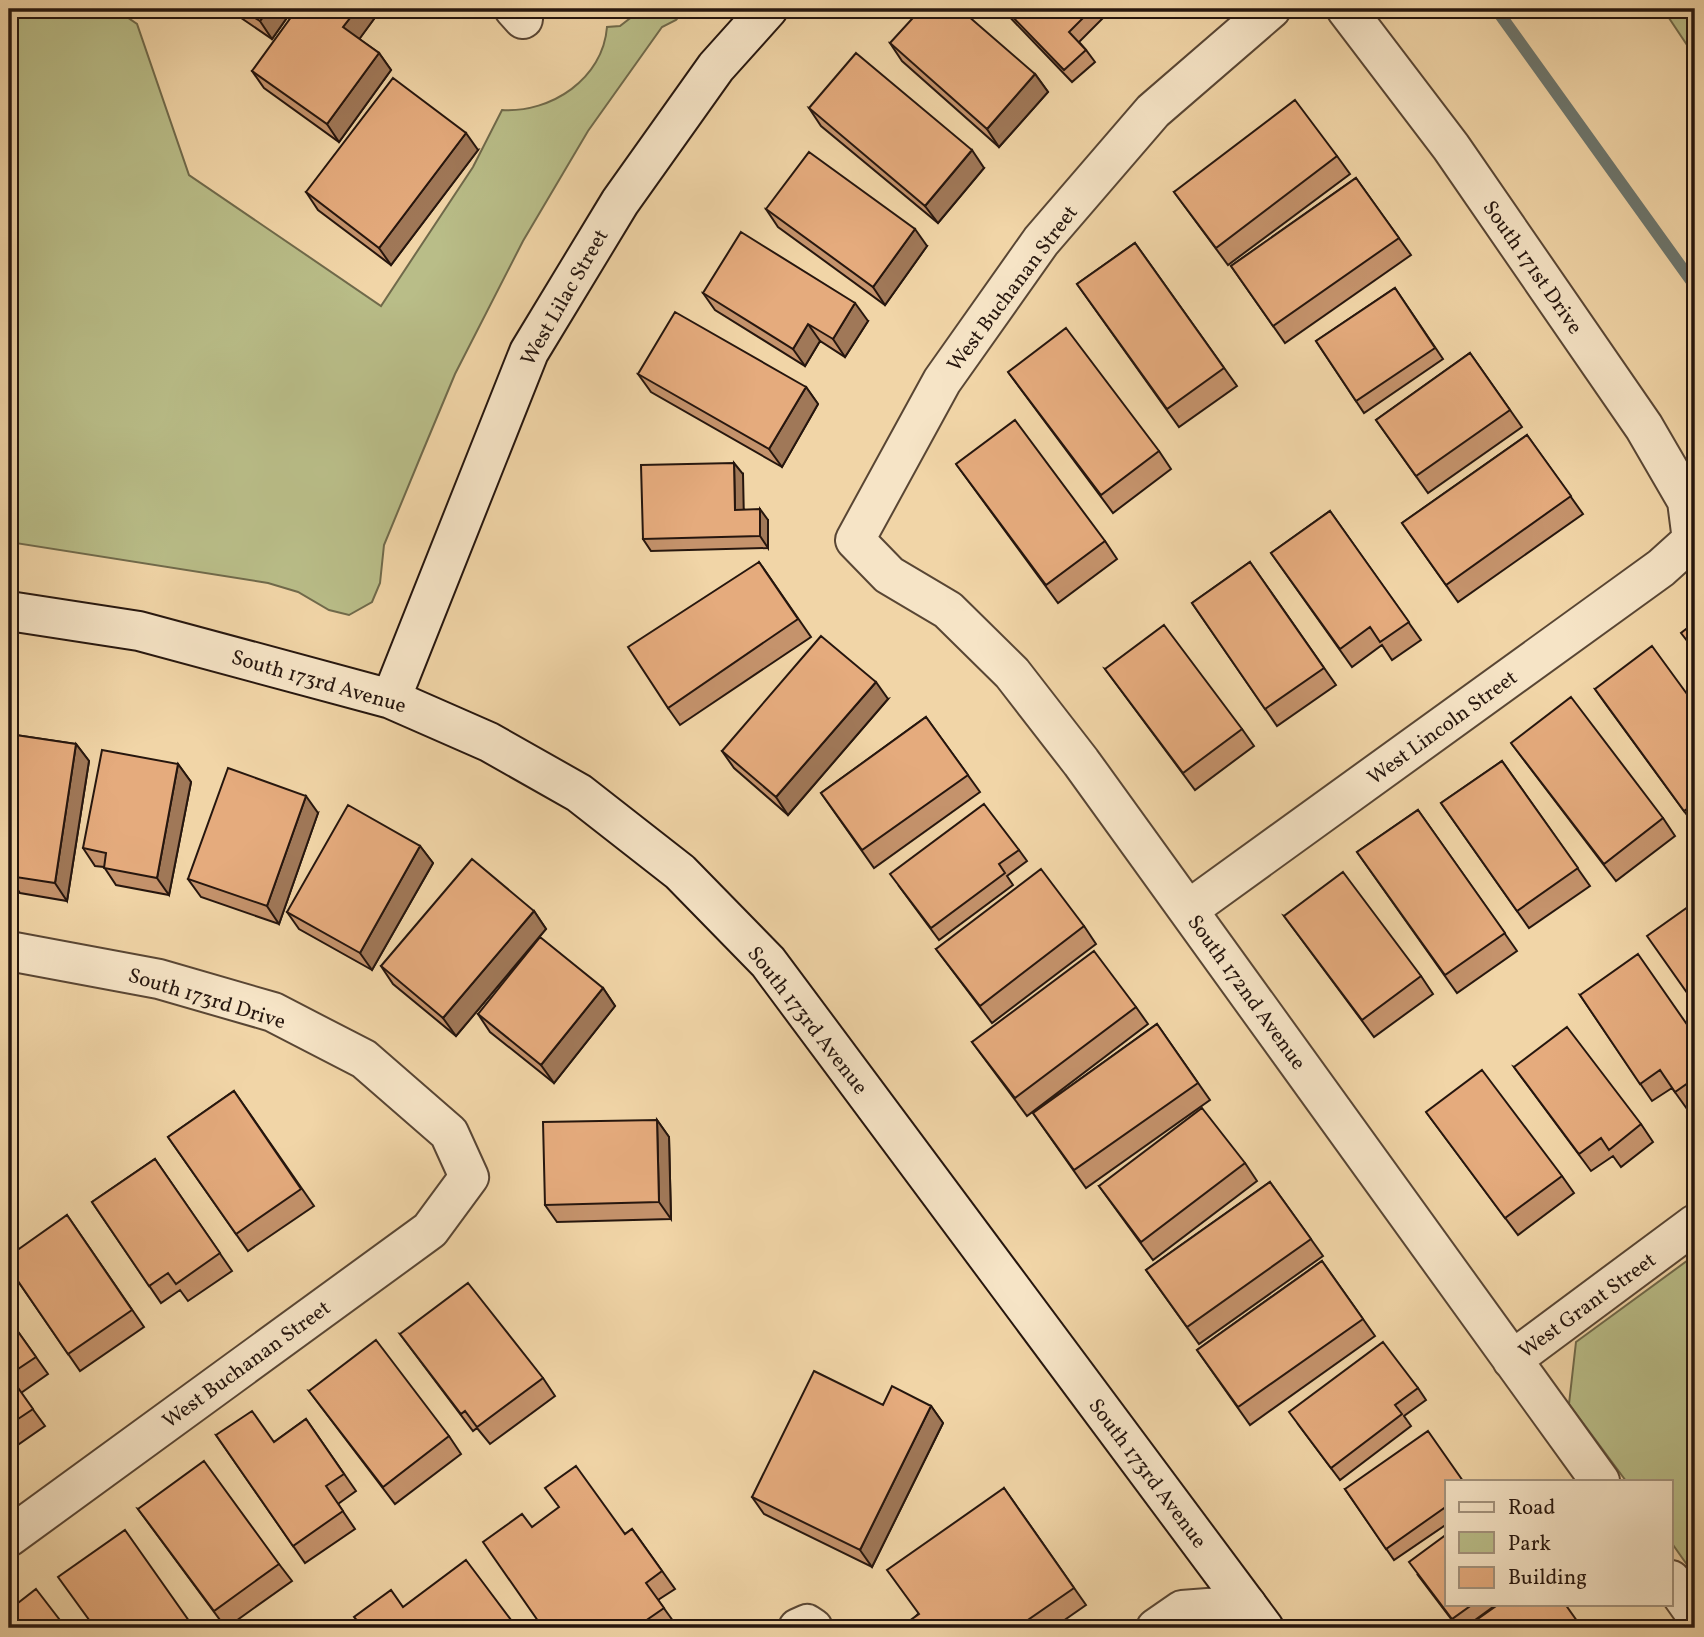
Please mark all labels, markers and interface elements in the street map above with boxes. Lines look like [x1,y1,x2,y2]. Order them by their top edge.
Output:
street label: South 171st Drive [1475,195,1589,341]
street label: West Buchanan Street [941,200,1085,378]
street label: West Lilac Street [514,224,616,371]
street label: South 173rd Avenue [228,644,409,721]
street label: West Lincoln Street [1362,664,1524,793]
street label: South 172nd Avenue [1180,909,1312,1076]
street label: South 173rd Avenue [740,941,874,1101]
street label: South 173rd Drive [124,962,289,1037]
street label: West Grant Street [1513,1246,1663,1366]
street label: West Buchanan Street [157,1294,337,1436]
street label: South 173rd Avenue [1081,1393,1213,1555]
legend [1445,1480,1672,1606]
text: Road [1508,1494,1555,1523]
text: Park [1508,1530,1551,1559]
text: Building [1508,1564,1587,1593]

